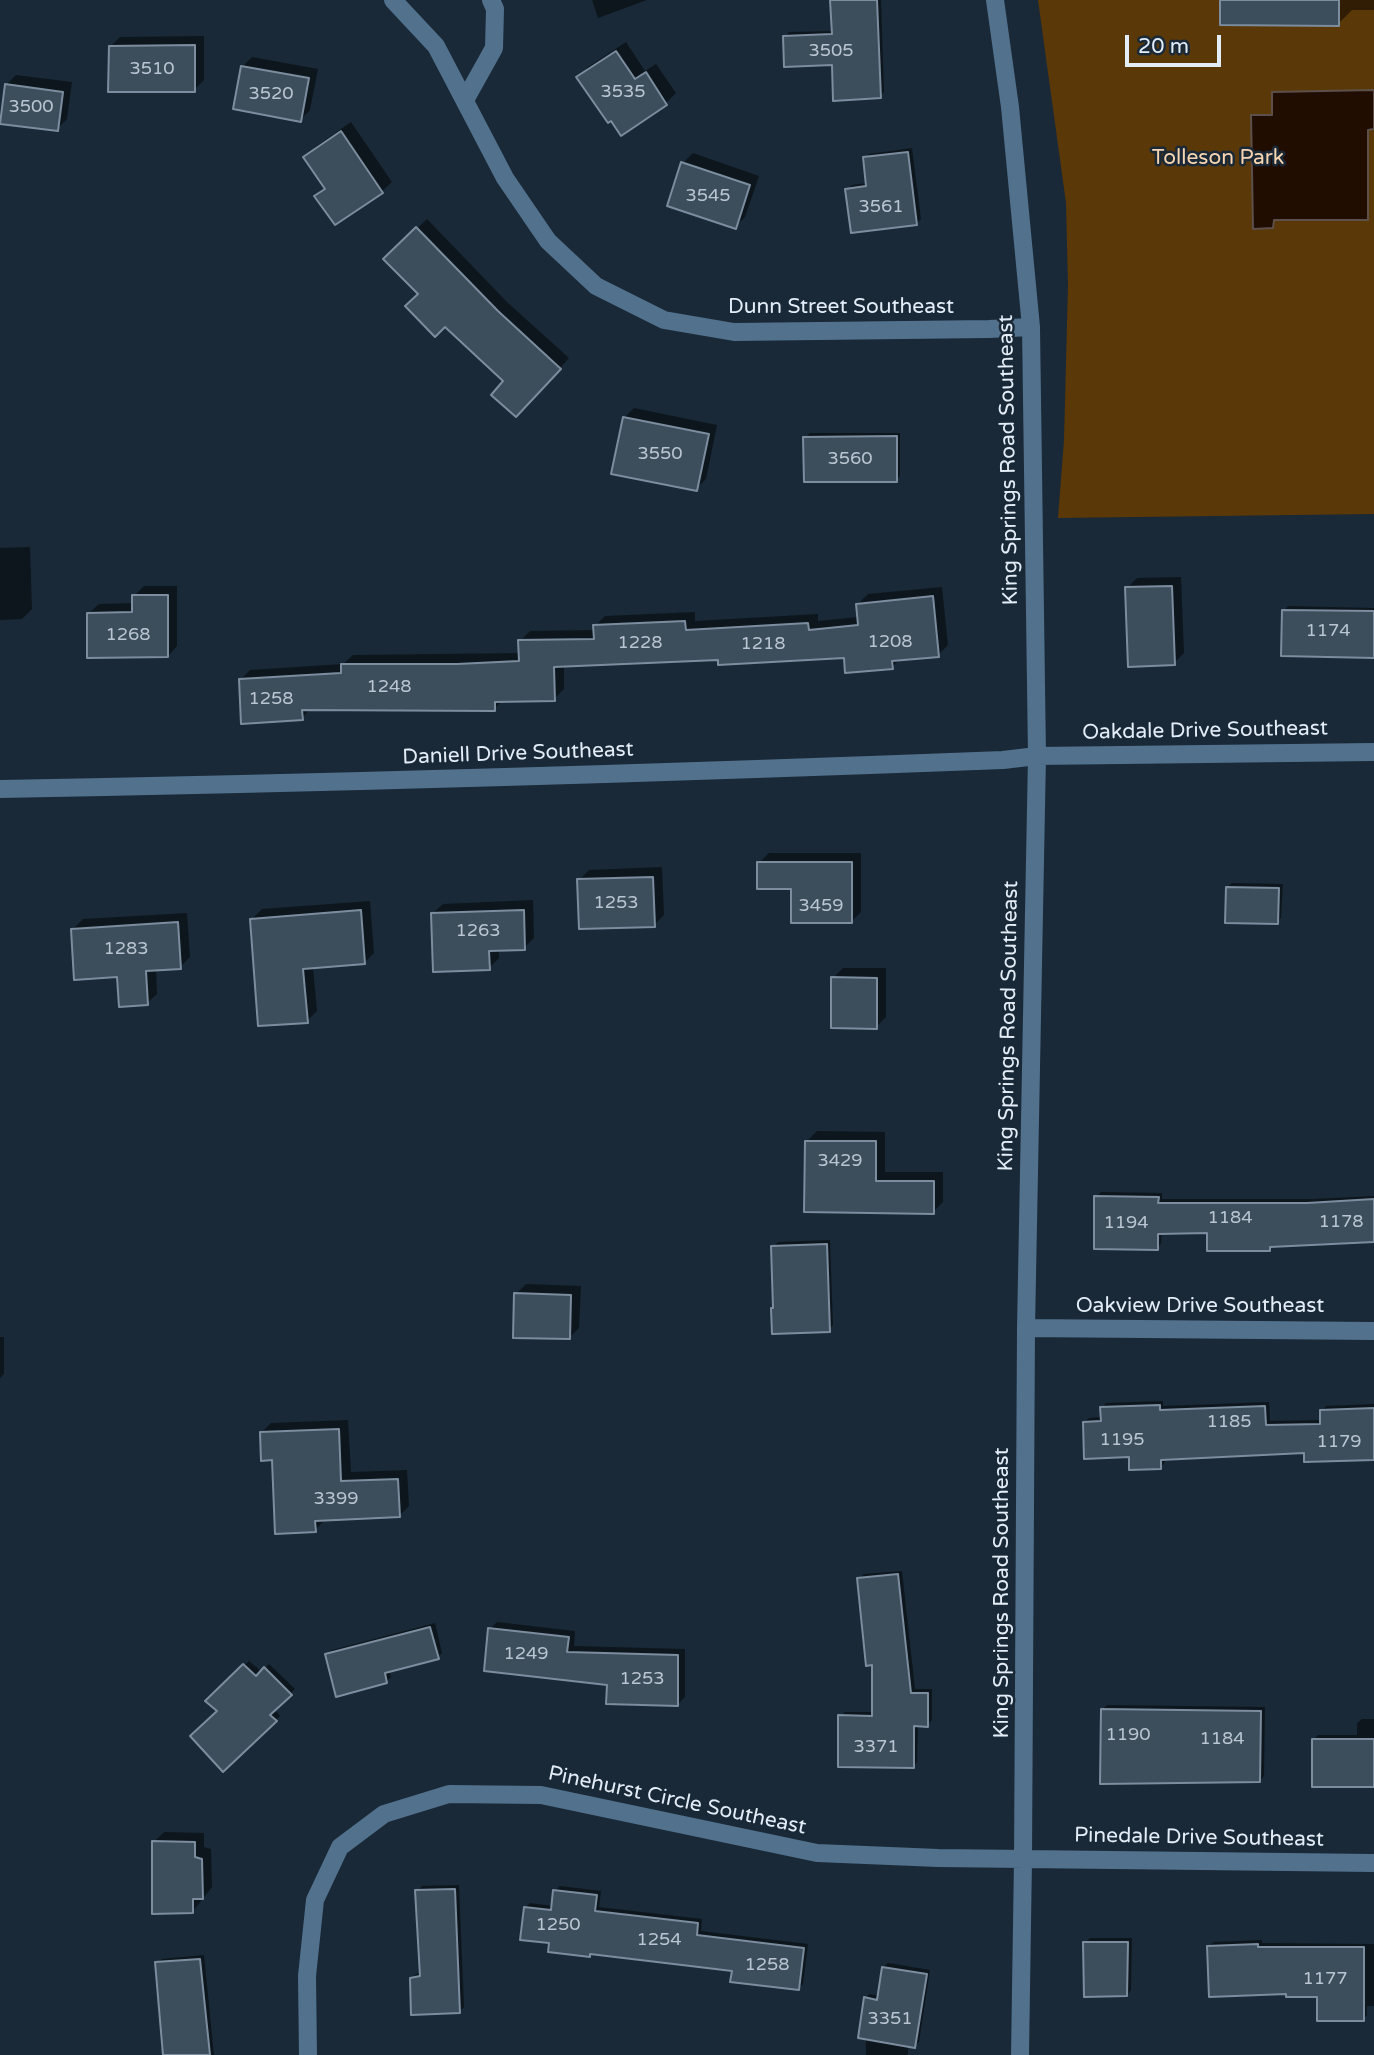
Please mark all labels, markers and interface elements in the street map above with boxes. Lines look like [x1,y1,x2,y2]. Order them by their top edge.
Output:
scale bar [1129,21,1225,65]
text: 20 m [1138,34,1189,59]
house number: 3505 [808,40,854,62]
house number: 3510 [129,58,175,80]
house number: 3535 [600,81,646,103]
house number: 3520 [248,83,294,105]
house number: 3500 [8,96,54,118]
park label: Tolleson Park [1152,145,1284,171]
house number: 3545 [685,185,731,207]
house number: 3561 [858,196,904,218]
street label: Dunn Street Southeast [728,294,954,320]
street label: King Springs Road Southeast [994,314,1024,606]
house number: 3550 [637,443,683,465]
house number: 3560 [827,448,873,470]
house number: 1174 [1305,620,1351,642]
house number: 1268 [105,624,151,646]
house number: 1208 [867,631,913,653]
house number: 1228 [617,632,663,654]
house number: 1218 [740,633,786,655]
house number: 1248 [366,676,412,698]
house number: 1258 [248,688,294,710]
street label: Oakdale Drive Southeast [1082,716,1328,746]
street label: Daniell Drive Southeast [402,737,634,771]
street label: King Springs Road Southeast [994,880,1024,1172]
house number: 1253 [593,892,639,914]
house number: 3459 [798,895,844,917]
house number: 1263 [455,920,501,942]
house number: 1283 [103,938,149,960]
house number: 3429 [817,1150,863,1172]
house number: 1184 [1207,1207,1253,1229]
house number: 1178 [1318,1211,1364,1233]
house number: 1194 [1103,1212,1149,1234]
street label: Oakview Drive Southeast [1076,1293,1324,1319]
house number: 1185 [1206,1411,1252,1433]
house number: 1195 [1099,1429,1145,1451]
house number: 1179 [1316,1431,1362,1453]
street label: King Springs Road Southeast [989,1448,1015,1738]
house number: 3399 [313,1488,359,1510]
house number: 1249 [503,1643,549,1665]
house number: 1253 [619,1668,665,1690]
house number: 1190 [1105,1724,1151,1746]
house number: 1184 [1199,1728,1245,1750]
house number: 3371 [853,1736,899,1758]
street label: Pinehurst Circle Southeast [546,1761,808,1841]
street label: Pinedale Drive Southeast [1074,1823,1324,1853]
house number: 1250 [535,1914,581,1936]
house number: 1254 [636,1929,682,1951]
house number: 1258 [744,1954,790,1976]
house number: 1177 [1302,1968,1348,1990]
house number: 3351 [867,2008,913,2030]

